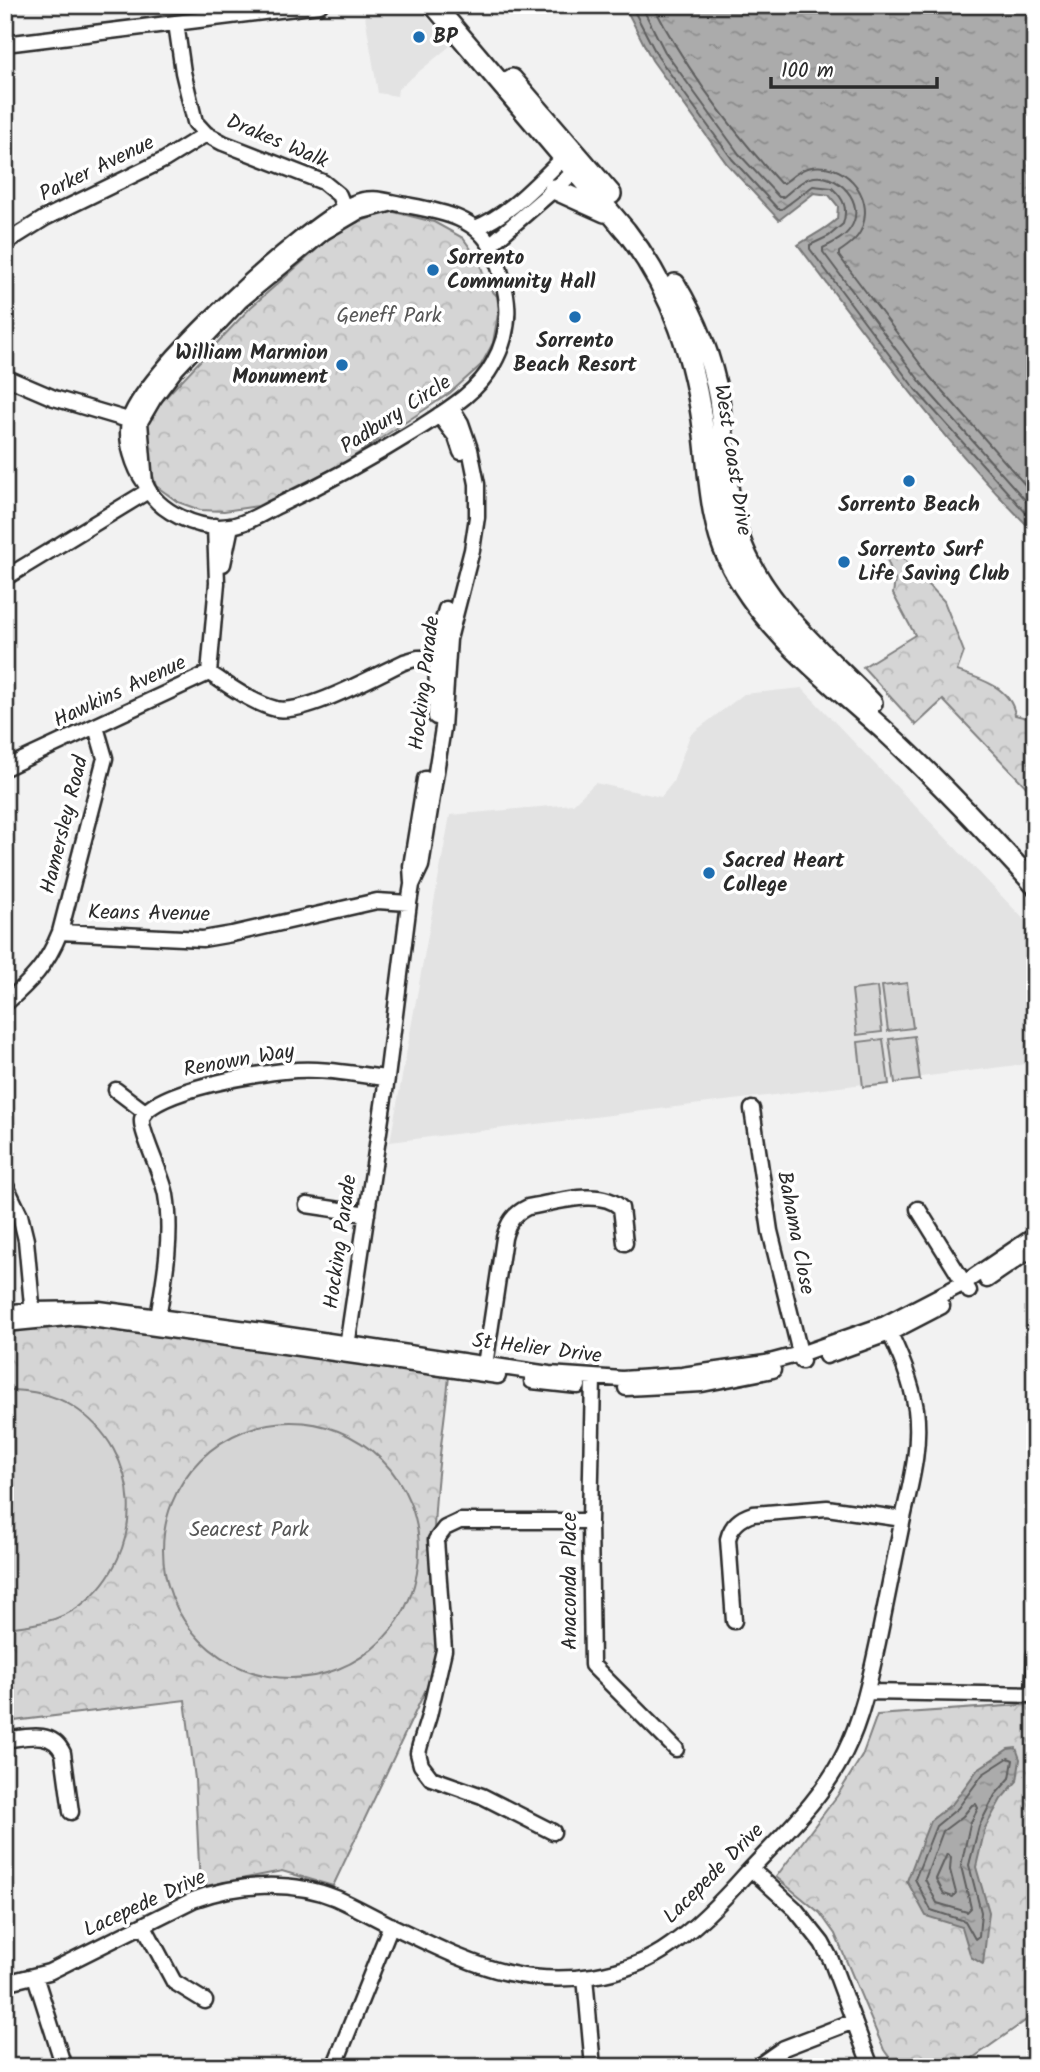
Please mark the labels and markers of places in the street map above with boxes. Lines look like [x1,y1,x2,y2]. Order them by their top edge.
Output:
place label: BP [433,21,459,54]
marker: BP [411,29,427,45]
place label: Sorrento Community Hall [447,242,596,299]
marker: Sorrento Community Hall [425,262,441,278]
marker: Sorrento Beach Resort [567,309,583,325]
place label: Sorrento Beach Resort [513,325,637,382]
place label: William Marmion Monument [175,337,329,394]
marker: William Marmion Monument [334,357,350,373]
marker: Sorrento Beach [901,473,917,489]
place label: Sorrento Beach [838,489,980,522]
place label: Sorrento Surf Life Saving Club [858,534,1010,591]
marker: Sorrento Surf Life Saving Club [836,554,852,570]
place label: Sacred Heart College [723,845,845,902]
marker: Sacred Heart College [701,865,717,881]

